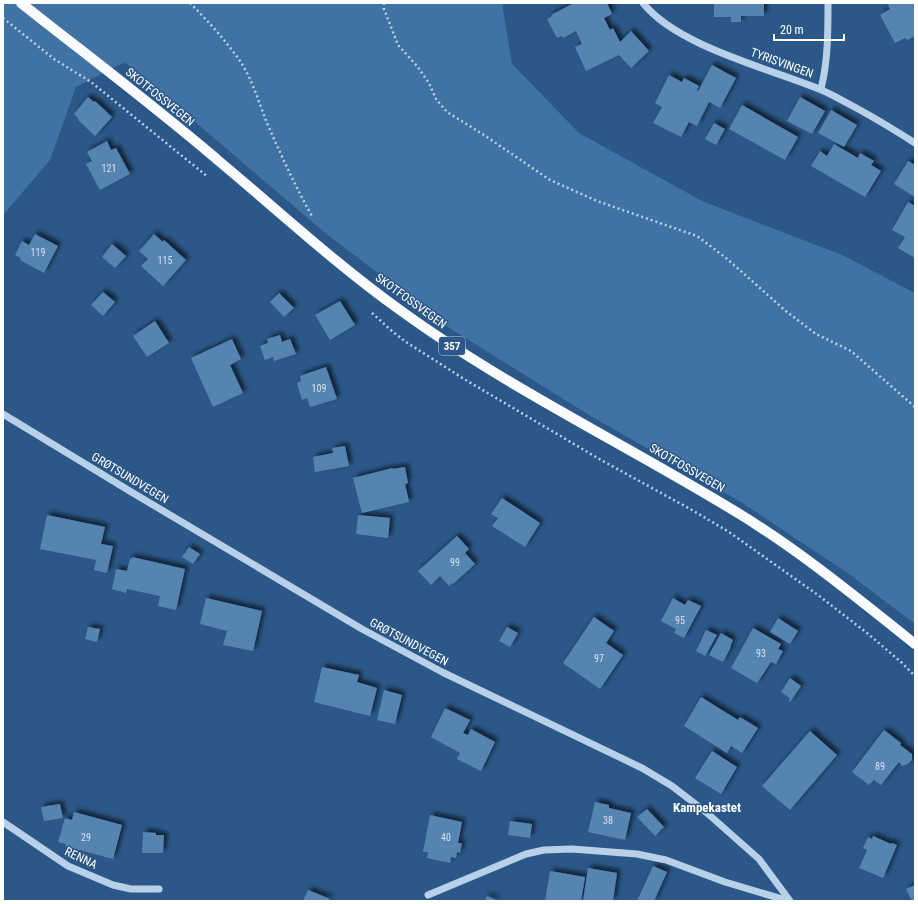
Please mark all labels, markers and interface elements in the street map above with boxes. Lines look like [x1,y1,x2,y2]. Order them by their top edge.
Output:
scale bar [774,16,844,42]
text: 20 m [780,23,804,37]
street label: TYRISVINGEN [749,45,815,81]
street label: SKOTFOSSVEGEN [123,65,197,129]
house number: 121 [102,163,116,174]
house number: 119 [31,247,45,258]
house number: 115 [158,255,172,266]
street label: SKOTFOSSVEGEN [373,271,449,331]
road number: 357 [439,337,465,355]
house number: 109 [312,383,326,394]
street label: SKOTFOSSVEGEN [647,441,727,495]
street label: GRØTSUNDVEGEN [89,450,171,506]
house number: 99 [450,557,460,568]
street label: GRØTSUNDVEGEN [367,615,451,669]
house number: 95 [675,615,685,626]
house number: 93 [756,648,766,659]
house number: 97 [594,653,604,664]
house number: 89 [875,761,885,772]
district label: Kampekastet [673,800,741,815]
house number: 38 [603,815,613,826]
house number: 29 [81,832,91,843]
house number: 40 [441,832,451,843]
street label: RENNA [63,844,100,872]

